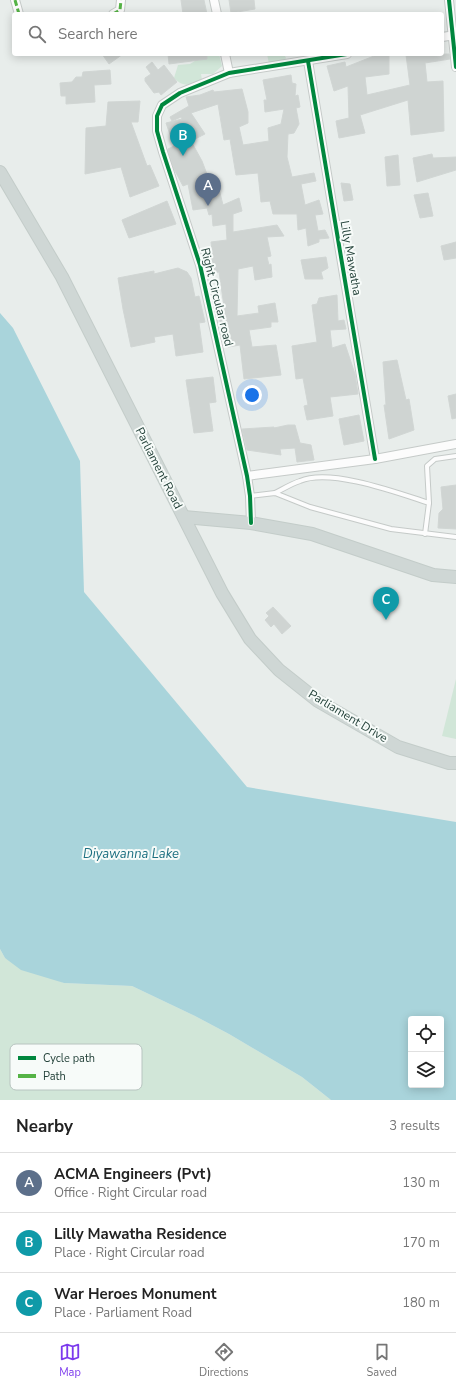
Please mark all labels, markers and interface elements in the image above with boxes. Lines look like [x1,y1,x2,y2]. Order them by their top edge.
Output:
search box [12,12,444,56]
icon: search [26,23,48,45]
text: Search here [58,24,138,44]
pin: B [170,123,196,156]
pin: A [195,173,221,206]
street label: Lilly Mawatha [337,219,365,297]
street label: Right Circular road [197,246,237,348]
your location [242,385,262,405]
street label: Parliament Road [132,425,186,511]
pin: C [373,587,399,620]
street label: Parliament Drive [305,686,391,746]
water label: Diyawanna Lake [83,845,179,863]
map controls [408,1016,444,1088]
button: locate [408,1016,444,1052]
legend [10,1044,142,1090]
text: Cycle path [43,1051,95,1066]
button: layers [408,1052,444,1088]
text: Path [43,1069,66,1084]
text: Nearby [16,1115,73,1138]
text: 3 results [389,1117,440,1135]
text: ACMA Engineers (Pvt) [54,1164,212,1184]
text: A [24,1174,34,1192]
text: 130 m [402,1174,440,1192]
text: Office · Right Circular road [54,1184,207,1202]
text: Lilly Mawatha Residence [54,1224,227,1244]
text: B [25,1234,33,1252]
text: 170 m [402,1234,440,1252]
text: Place · Right Circular road [54,1244,205,1262]
text: War Heroes Monument [54,1284,217,1304]
text: C [25,1294,33,1312]
text: 180 m [402,1294,440,1312]
text: Place · Parliament Road [54,1304,192,1322]
tab: Map [59,1341,81,1380]
tab: Directions [199,1341,249,1380]
tab: Saved [367,1341,397,1380]

